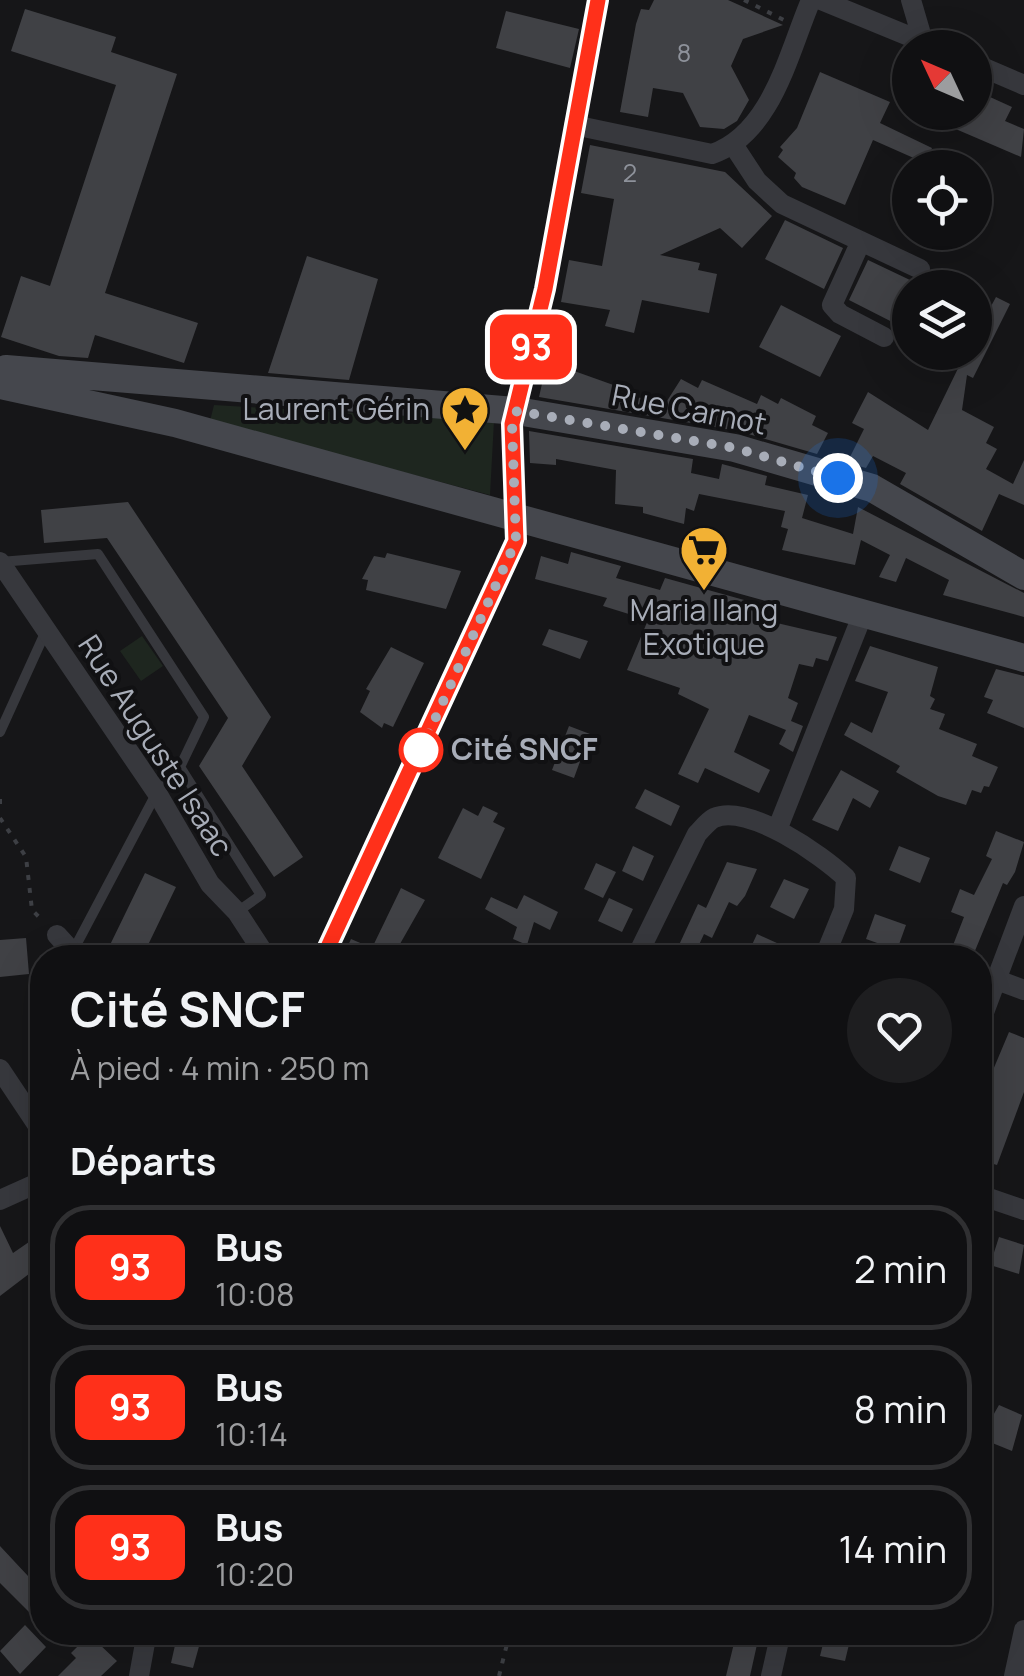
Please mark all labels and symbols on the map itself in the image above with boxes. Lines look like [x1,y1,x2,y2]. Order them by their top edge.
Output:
north arrow [892,30,992,130]
house number: 8 [677,35,691,70]
house number: 2 [623,155,637,190]
line badge: 93 [486,314,576,380]
street label: Rue Carnot [608,373,770,444]
place icon: Laurent Gérin [439,384,491,452]
place label: Laurent Gérin [242,388,430,429]
your location [813,453,863,503]
supermarket icon: Maria Ilang Exotique [678,524,730,592]
place label: Maria Ilang Exotique [630,589,778,664]
street label: Rue Auguste Isaac [69,627,243,864]
place label: Cité SNCF [451,728,598,769]
marker: Cité SNCF [400,729,442,771]

